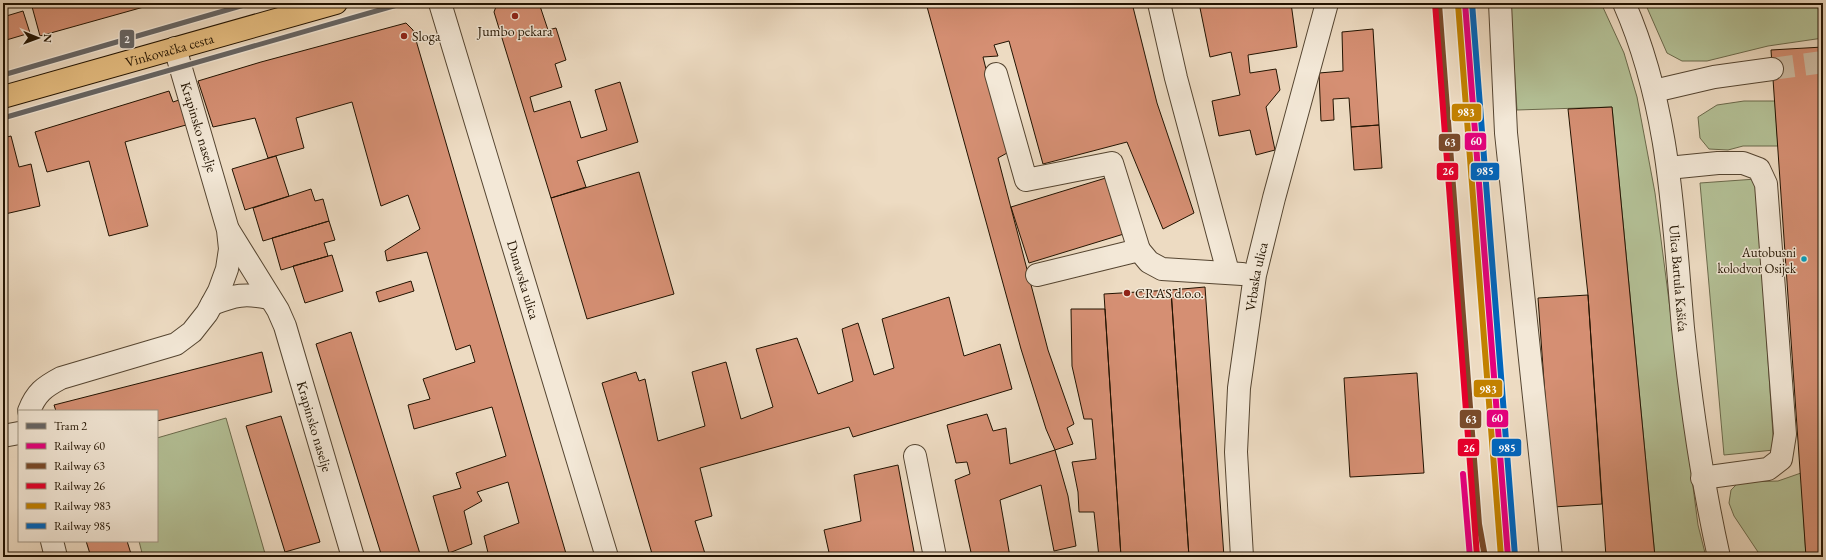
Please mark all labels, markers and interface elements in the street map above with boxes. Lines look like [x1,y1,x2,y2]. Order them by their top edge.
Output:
marker: Jumbo pekara [510,11,520,21]
north arrow [18,18,58,58]
place label: Jumbo pekara [476,22,553,40]
place label: Sloga [412,27,441,45]
line badge: 2 [119,29,135,49]
street label: Vinkovačka cesta [123,29,216,71]
marker: Sloga [399,31,409,41]
text: 2 [124,32,130,46]
text: N [41,34,55,43]
street label: Krapinsko naselje [177,80,221,175]
line badge: 983 [1451,103,1482,122]
text: 983 [1457,105,1475,119]
line badge: 60 [1464,132,1487,151]
line badge: 63 [1438,133,1461,152]
text: 60 [1470,134,1482,148]
text: 63 [1444,135,1456,149]
line badge: 26 [1436,162,1459,181]
line badge: 985 [1470,162,1500,181]
text: 26 [1442,164,1454,178]
text: 985 [1476,164,1494,178]
street label: Ulica Bartula Kašića [1665,224,1692,333]
street label: Dunavska ulica [503,238,544,322]
street label: Vrbaska ulica [1241,240,1272,312]
place label: Autobusni kolodvor Osijek [1717,244,1797,277]
marker: Autobusni kolodvor Osijek [1799,254,1809,264]
place label: CRAS d.o.o. [1135,284,1204,302]
marker: CRAS d.o.o. [1122,288,1132,298]
street label: Krapinsko naselje [293,379,337,474]
line badge: 983 [1473,379,1503,398]
text: 983 [1479,382,1497,396]
line badge: 63 [1459,409,1482,429]
line badge: 60 [1486,409,1509,428]
legend [18,410,158,542]
text: 60 [1491,411,1503,425]
text: 63 [1465,412,1477,426]
text: Tram 2 [54,418,87,434]
text: Railway 60 [54,438,105,454]
line badge: 26 [1457,438,1480,457]
line badge: 985 [1491,438,1522,457]
text: 26 [1463,441,1475,455]
text: 985 [1498,441,1516,455]
text: Railway 63 [54,458,105,474]
text: Railway 26 [54,478,105,494]
text: Railway 983 [54,498,111,514]
text: Railway 985 [54,518,111,534]

